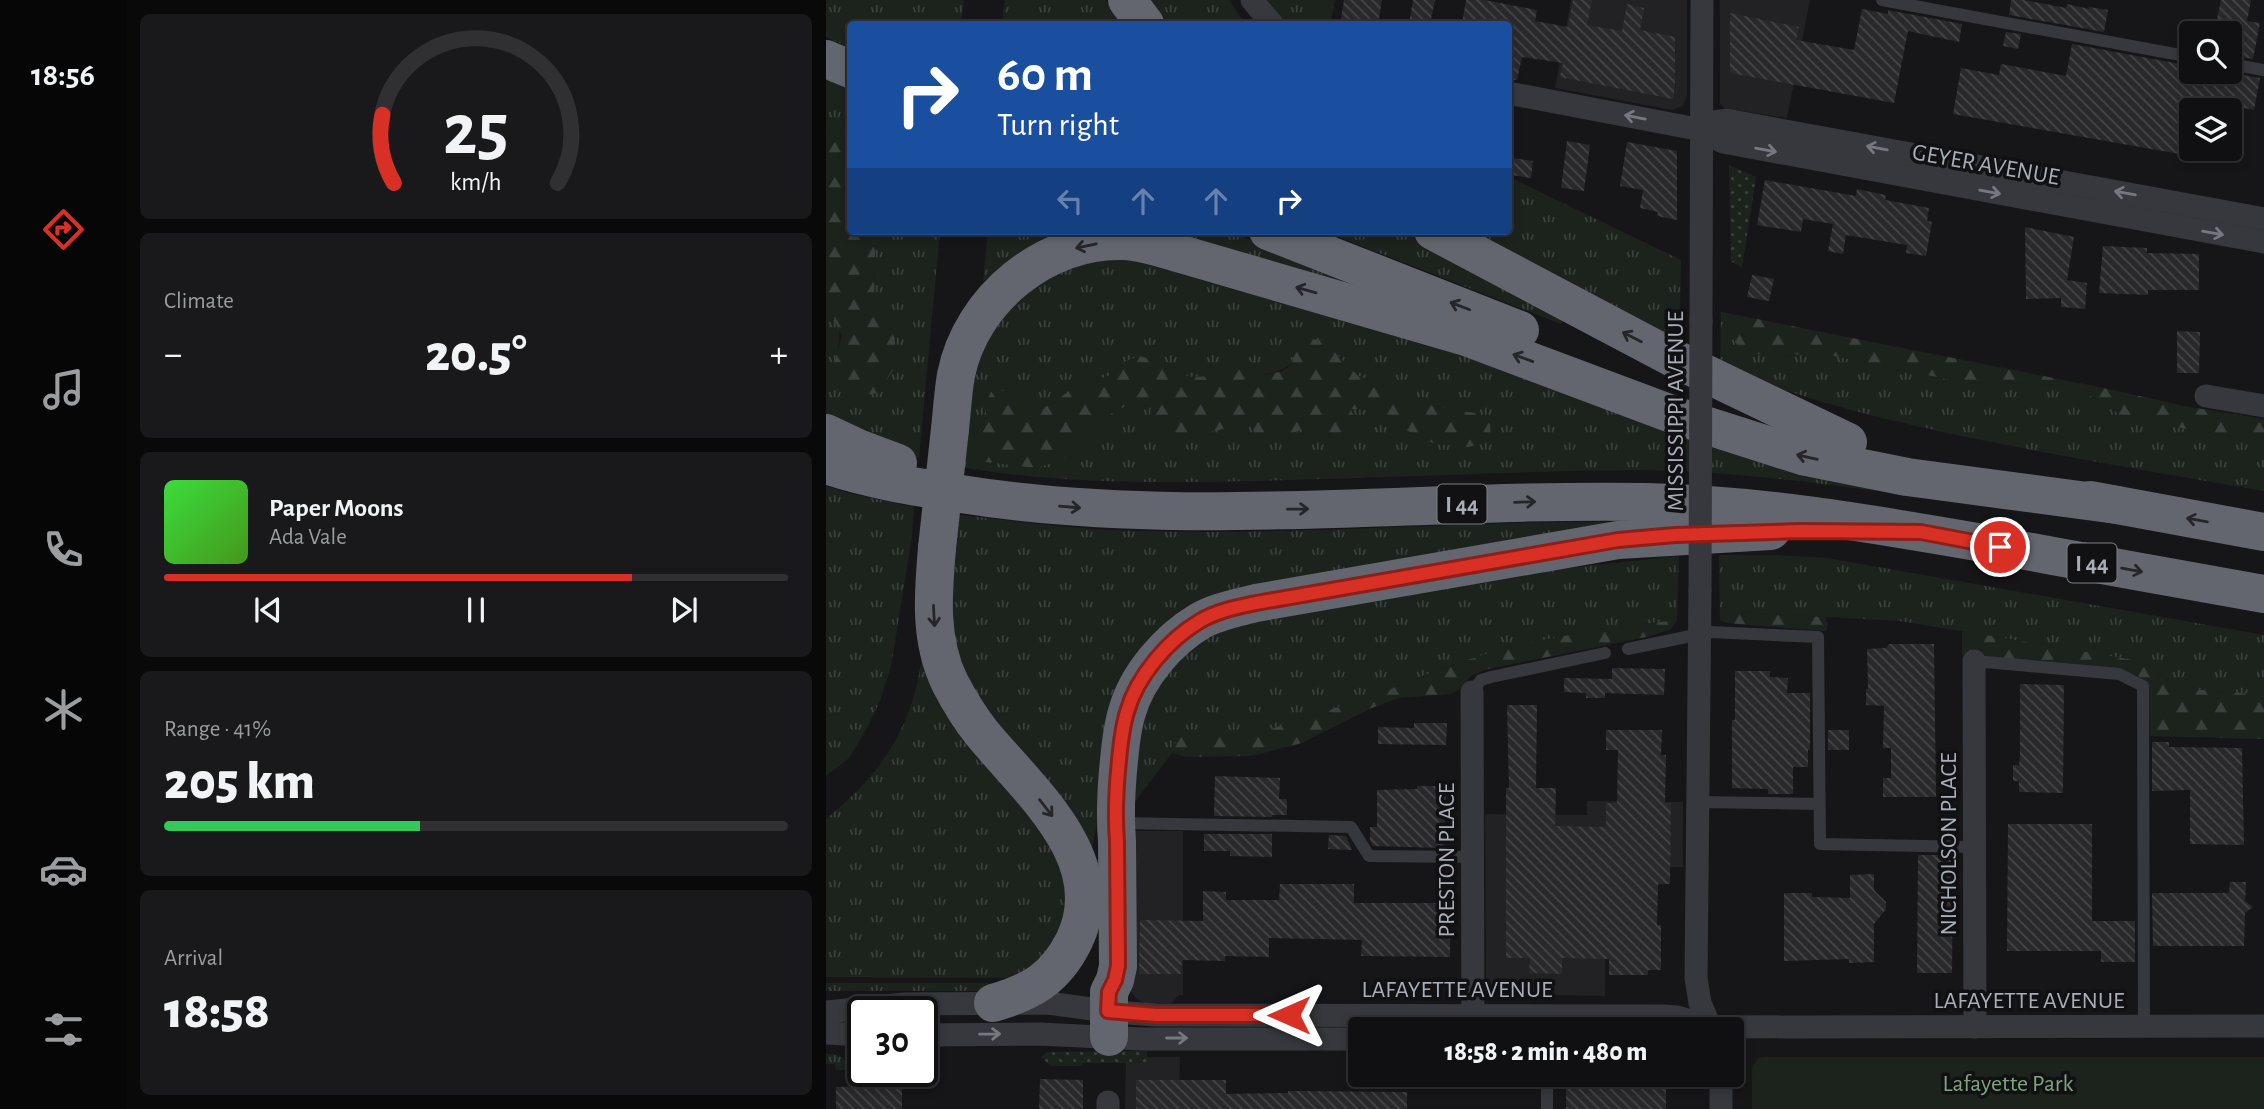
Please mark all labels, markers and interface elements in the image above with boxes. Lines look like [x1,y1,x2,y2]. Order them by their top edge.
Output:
map controls [2179,21,2242,161]
button: search [2179,21,2242,84]
icon: right [882,49,973,140]
text: 60 m [997,51,1093,100]
text: 18:56 [31,59,95,91]
text: 25 [443,95,509,168]
button: layers [2179,98,2242,161]
text: Turn right [997,109,1119,141]
one-way arrow [1624,109,1647,123]
street label: GEYER AVENUE [1910,140,2062,190]
one-way arrow [1866,141,1889,154]
one-way arrow [1754,144,1777,157]
text: km/h [450,169,502,194]
icon: left [1051,182,1089,220]
icon: ahead [1124,182,1162,220]
icon: ahead [1197,182,1235,220]
icon: right [1270,182,1308,220]
one-way arrow [1978,185,2001,199]
one-way arrow [2114,186,2137,200]
icon: directions [39,205,88,254]
one-way arrow [2202,227,2224,240]
one-way arrow [1075,240,1098,253]
one-way arrow [1295,283,1317,296]
text: Climate [164,290,234,313]
one-way arrow [1449,299,1471,312]
street label: MISSISSIPPI AVENUE [1664,310,1688,511]
text: 20.5° [425,328,527,380]
one-way arrow [1622,330,1643,344]
text: − [164,336,182,374]
text: + [770,336,788,374]
one-way arrow [1513,351,1535,363]
icon: music [39,365,88,414]
one-way arrow [1796,450,1819,463]
road number: I 44 [1438,484,1486,524]
text: Paper Moons [269,495,404,521]
one-way arrow [1513,496,1536,509]
one-way arrow [1059,501,1081,514]
one-way arrow [1286,502,1309,516]
one-way arrow [2186,513,2209,526]
pin [1970,517,2030,577]
icon: phone [39,525,88,574]
text: Ada Vale [269,526,347,549]
icon: arrive [1981,528,2019,566]
road number: I 44 [2068,544,2116,582]
one-way arrow [2121,564,2143,577]
icon: previous [249,591,287,629]
icon: pause [457,591,495,629]
icon: next [665,591,703,629]
one-way arrow [928,604,941,627]
icon: climate [39,685,88,734]
text: Range · 41% [164,718,271,741]
street label: NICHOLSON PLACE [1937,752,1961,936]
text: 205 km [164,756,315,808]
street label: PRESTON PLACE [1435,782,1459,937]
one-way arrow [1039,798,1054,816]
icon: car [39,845,88,894]
text: Arrival [164,947,223,970]
position arrow [1252,978,1326,1052]
street label: LAFAYETTE AVENUE [1361,978,1553,1002]
text: 18:58 [164,985,270,1037]
street label: LAFAYETTE AVENUE [1933,989,2125,1013]
speed limit sign: 30 [847,996,938,1087]
icon: filters [39,1005,88,1054]
one-way arrow [979,1028,1002,1041]
one-way arrow [1165,1031,1188,1045]
text: 18:58 · 2 min · 480 m [1445,1039,1647,1065]
park label: Lafayette Park [1942,1072,2074,1096]

